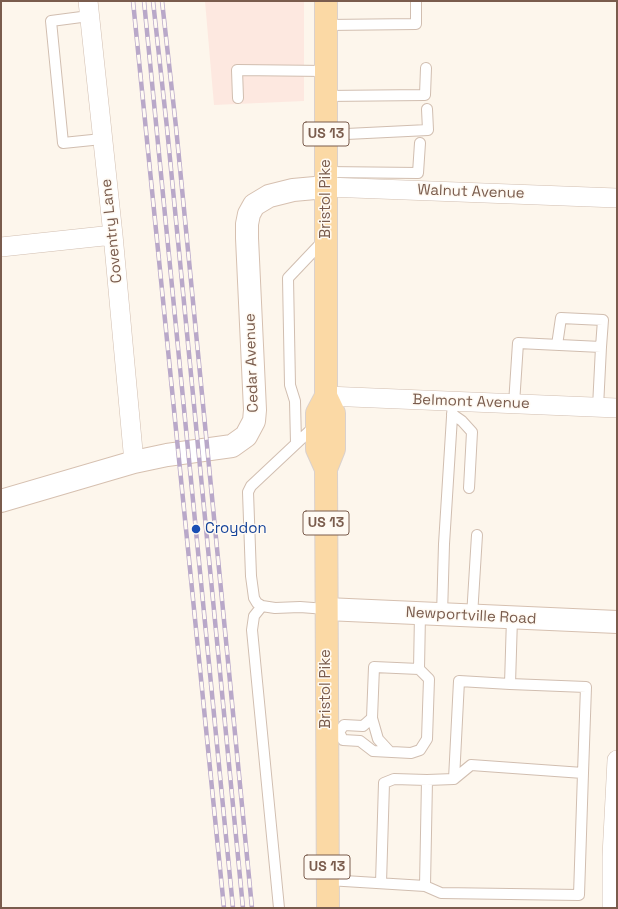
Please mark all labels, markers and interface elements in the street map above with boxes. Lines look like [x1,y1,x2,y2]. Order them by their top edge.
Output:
road number: US 13 [303,122,349,146]
street label: Bristol Pike [317,159,335,239]
street label: Coventry Lane [98,178,126,284]
street label: Walnut Avenue [417,181,525,203]
street label: Cedar Avenue [241,313,263,413]
street label: Belmont Avenue [412,391,530,413]
road number: US 13 [303,511,349,535]
place label: Croydon [205,520,267,538]
marker: Croydon [190,523,202,535]
street label: Newportville Road [405,604,537,628]
street label: Bristol Pike [317,649,335,729]
road number: US 13 [304,855,350,879]

